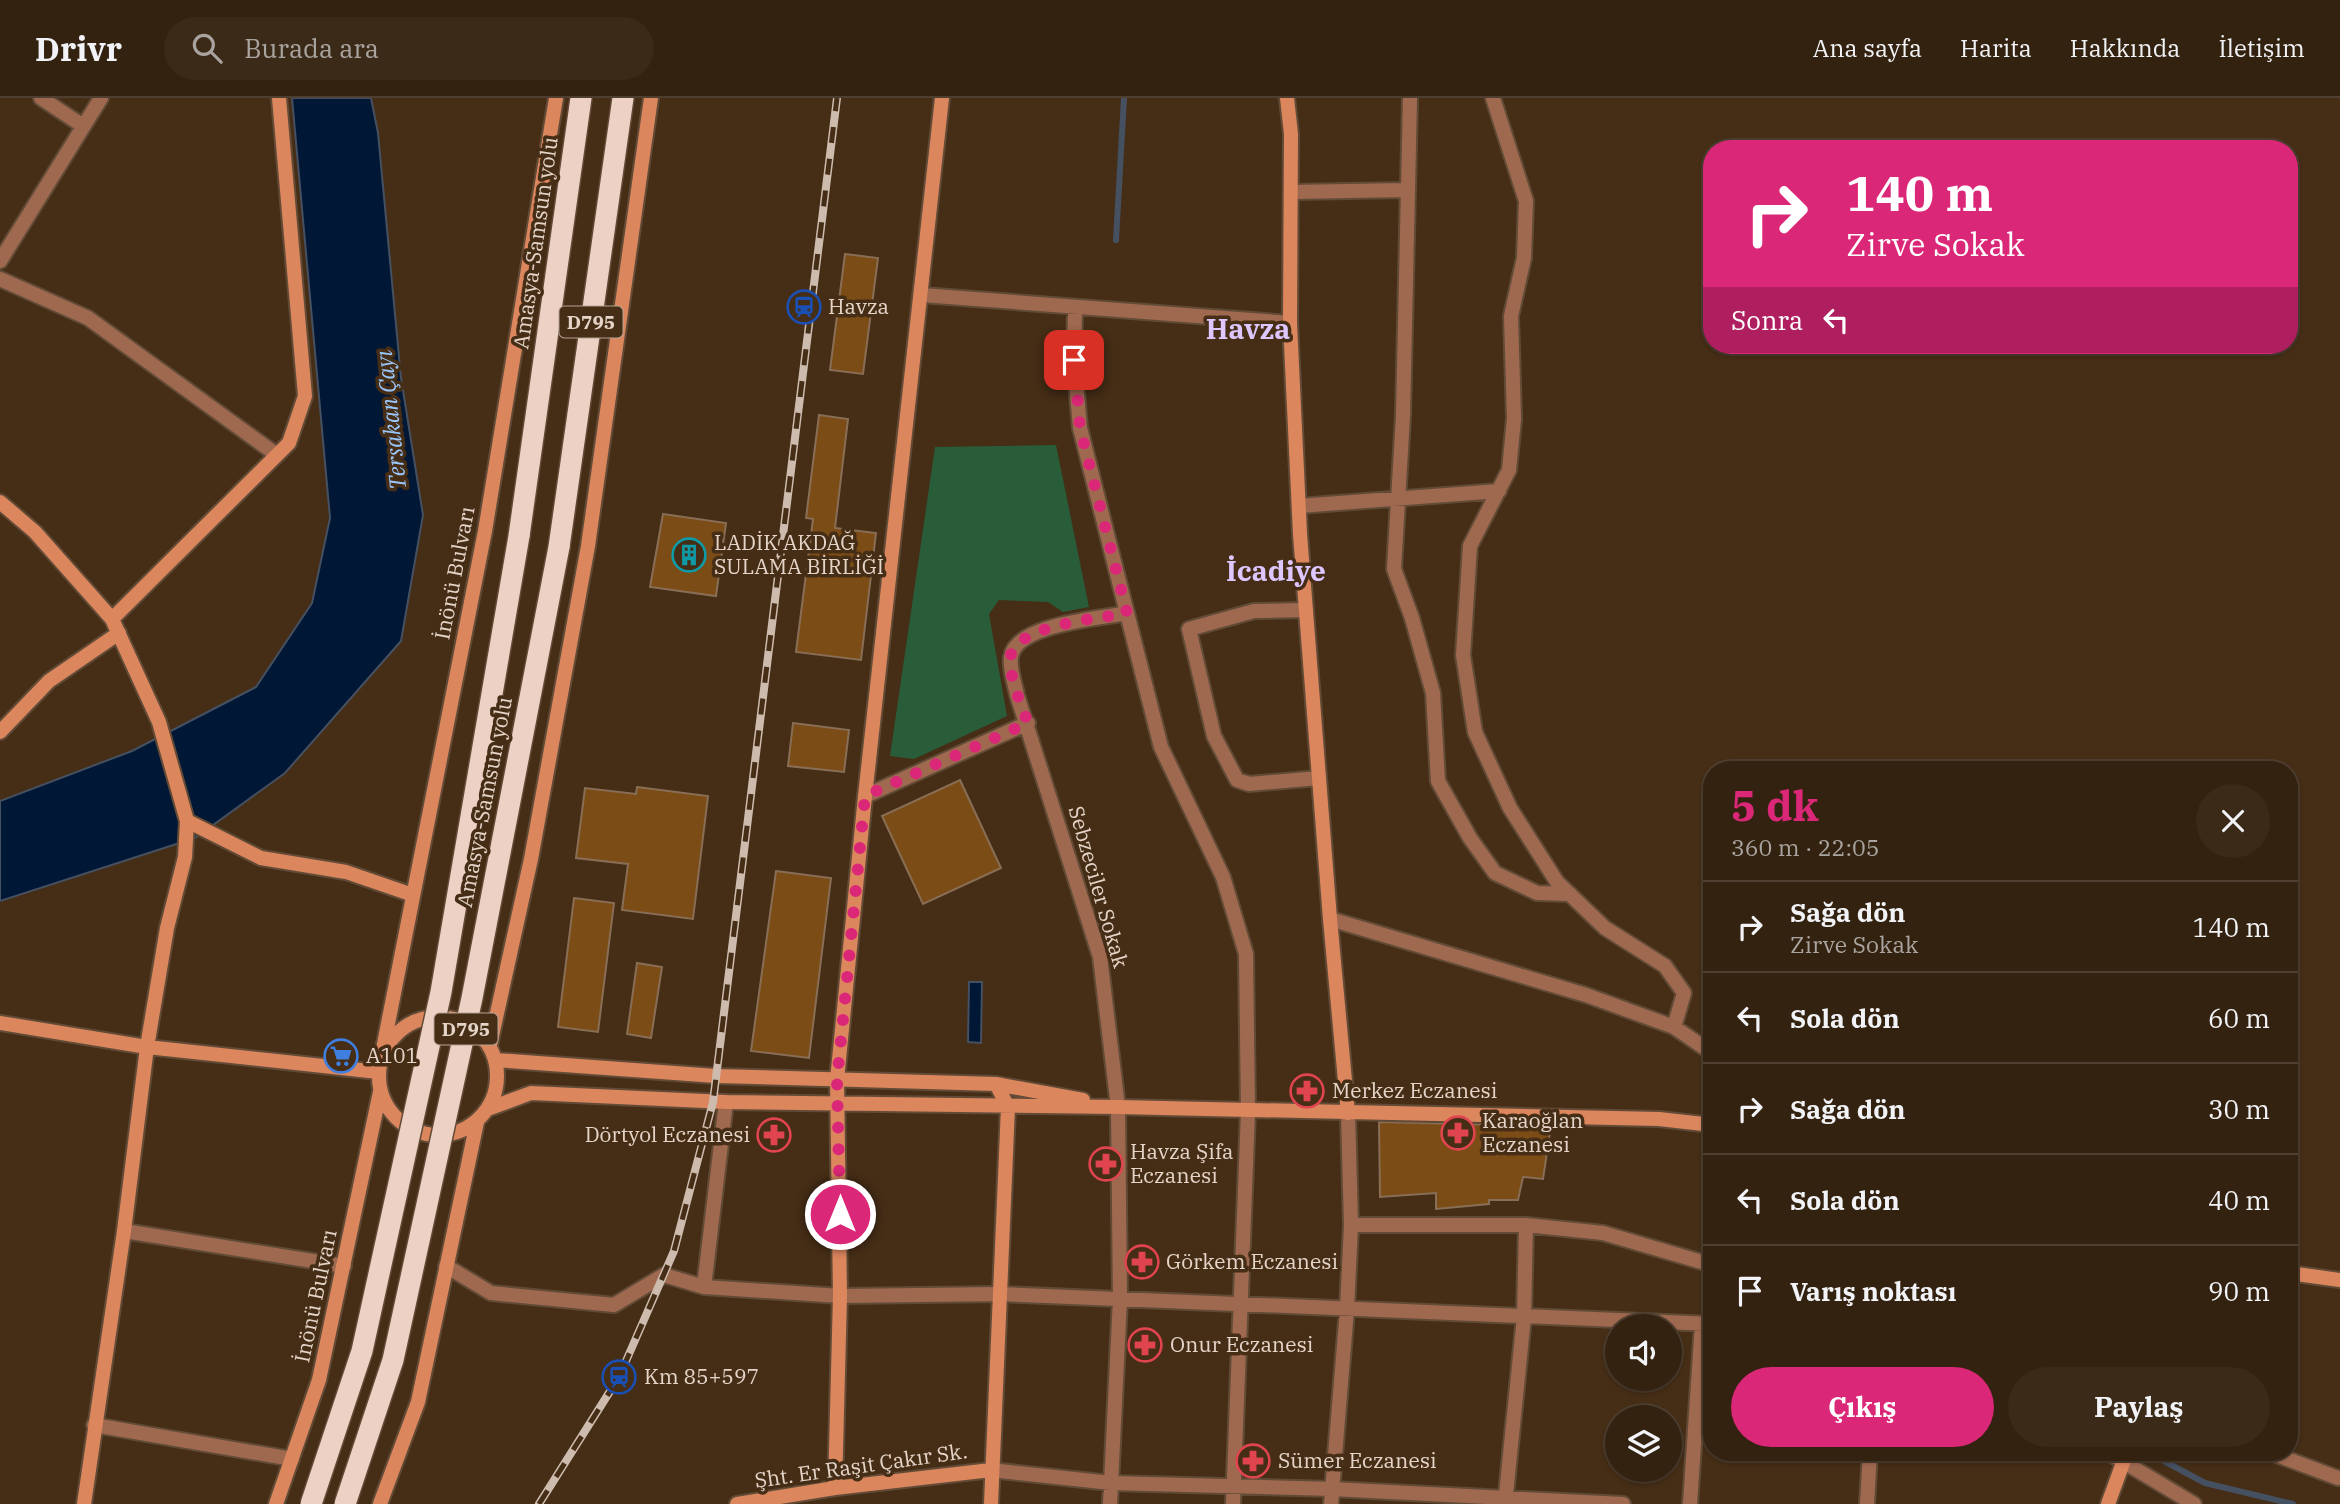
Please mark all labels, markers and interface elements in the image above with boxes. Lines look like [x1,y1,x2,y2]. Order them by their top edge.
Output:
search box [164,17,654,80]
text: Drivr [35,27,122,70]
icon: search [188,29,226,67]
text: Burada ara [244,31,379,65]
text: Ana sayfa [1813,32,1922,64]
text: Harita [1960,32,2032,64]
text: Hakkında [2070,32,2180,64]
text: İletişim [2218,32,2305,64]
street label: Amasya-Samsun yolu [506,135,564,351]
text: 140 m [1846,161,1993,224]
icon: right [1731,168,1822,259]
text: Zirve Sokak [1846,223,2025,265]
station icon: Havza [785,288,823,326]
place label: Havza [828,292,889,320]
icon: left [1817,301,1855,339]
text: Sonra [1731,303,1803,337]
road number: D795 [560,306,622,338]
district label: Havza [1206,310,1290,347]
pin [1044,330,1104,390]
icon: arrive [1055,341,1093,379]
water label: Tersakan Çayı [368,349,412,491]
street label: İnönü Bulvarı [427,504,481,642]
place label: LADİK AKDAĞ SULAMA BİRLİĞİ [714,528,884,580]
building icon: LADİK AKDAĞ SULAMA BİRLİĞİ [670,536,708,574]
district label: İcadiye [1226,552,1326,589]
street label: Amasya-Samsun yolu [450,694,518,909]
text: 5 dk [1731,778,1819,833]
button: close [2196,784,2270,858]
street label: Sebzeciler Sokak [1062,803,1136,972]
text: 360 m · 22:05 [1731,832,1880,862]
text: Sağa dön [1790,895,1906,929]
icon: right [1731,908,1769,946]
text: 140 m [2192,910,2270,944]
text: Zirve Sokak [1790,929,1918,959]
icon: left [1731,999,1769,1037]
text: Sola dön [1790,1001,1900,1035]
text: 60 m [2208,1001,2270,1035]
road number: D795 [434,1014,498,1044]
supermarket icon: A101 [322,1037,360,1075]
place label: A101 [366,1041,418,1069]
pharmacy icon: Merkez Eczanesi [1288,1072,1326,1110]
place label: Merkez Eczanesi [1332,1076,1497,1104]
icon: right [1731,1090,1769,1128]
text: Sağa dön [1790,1092,1906,1126]
text: 30 m [2208,1092,2270,1126]
place label: Karaoğlan Eczanesi [1482,1106,1583,1158]
pharmacy icon: Karaoğlan Eczanesi [1439,1114,1477,1152]
pharmacy icon: Dörtyol Eczanesi [755,1116,793,1154]
place label: Dörtyol Eczanesi [585,1120,750,1148]
place label: Havza Şifa Eczanesi [1130,1137,1234,1189]
pharmacy icon: Havza Şifa Eczanesi [1087,1145,1125,1183]
position arrow [803,1177,877,1251]
icon: left [1731,1181,1769,1219]
text: Sola dön [1790,1183,1900,1217]
text: 40 m [2208,1183,2270,1217]
street label: İnönü Bulvarı [287,1227,343,1365]
pharmacy icon: Görkem Eczanesi [1123,1243,1161,1281]
place label: Görkem Eczanesi [1166,1247,1338,1275]
icon: arrive [1731,1272,1769,1310]
text: Varış noktası [1790,1274,1956,1308]
text: 90 m [2208,1274,2270,1308]
map controls [1605,1314,1682,1482]
button: sound [1605,1314,1682,1391]
pharmacy icon: Onur Eczanesi [1126,1326,1164,1364]
place label: Onur Eczanesi [1170,1330,1313,1358]
station icon: Km 85+597 [600,1358,638,1396]
place label: Km 85+597 [644,1362,759,1390]
button: Çıkış [1731,1367,1994,1447]
button: Paylaş [2008,1367,2270,1447]
button: layers [1605,1405,1682,1482]
street label: Şht. Er Raşit Çakır Sk. [753,1436,969,1494]
pharmacy icon: Sümer Eczanesi [1234,1442,1272,1480]
place label: Sümer Eczanesi [1278,1446,1437,1474]

